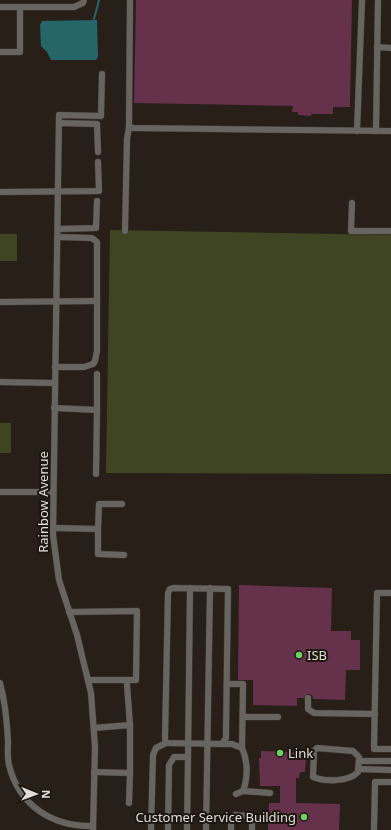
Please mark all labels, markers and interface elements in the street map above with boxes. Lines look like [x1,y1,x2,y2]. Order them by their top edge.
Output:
street label: Rainbow Avenue [34,451,52,553]
place label: ISB [307,646,327,664]
marker: ISB [294,650,304,660]
place label: Link [288,744,313,762]
marker: Link [275,748,285,758]
north arrow [16,774,56,814]
text: N [39,790,54,799]
place label: Customer Service Building [135,808,296,826]
marker: Customer Service Building [299,812,309,822]

